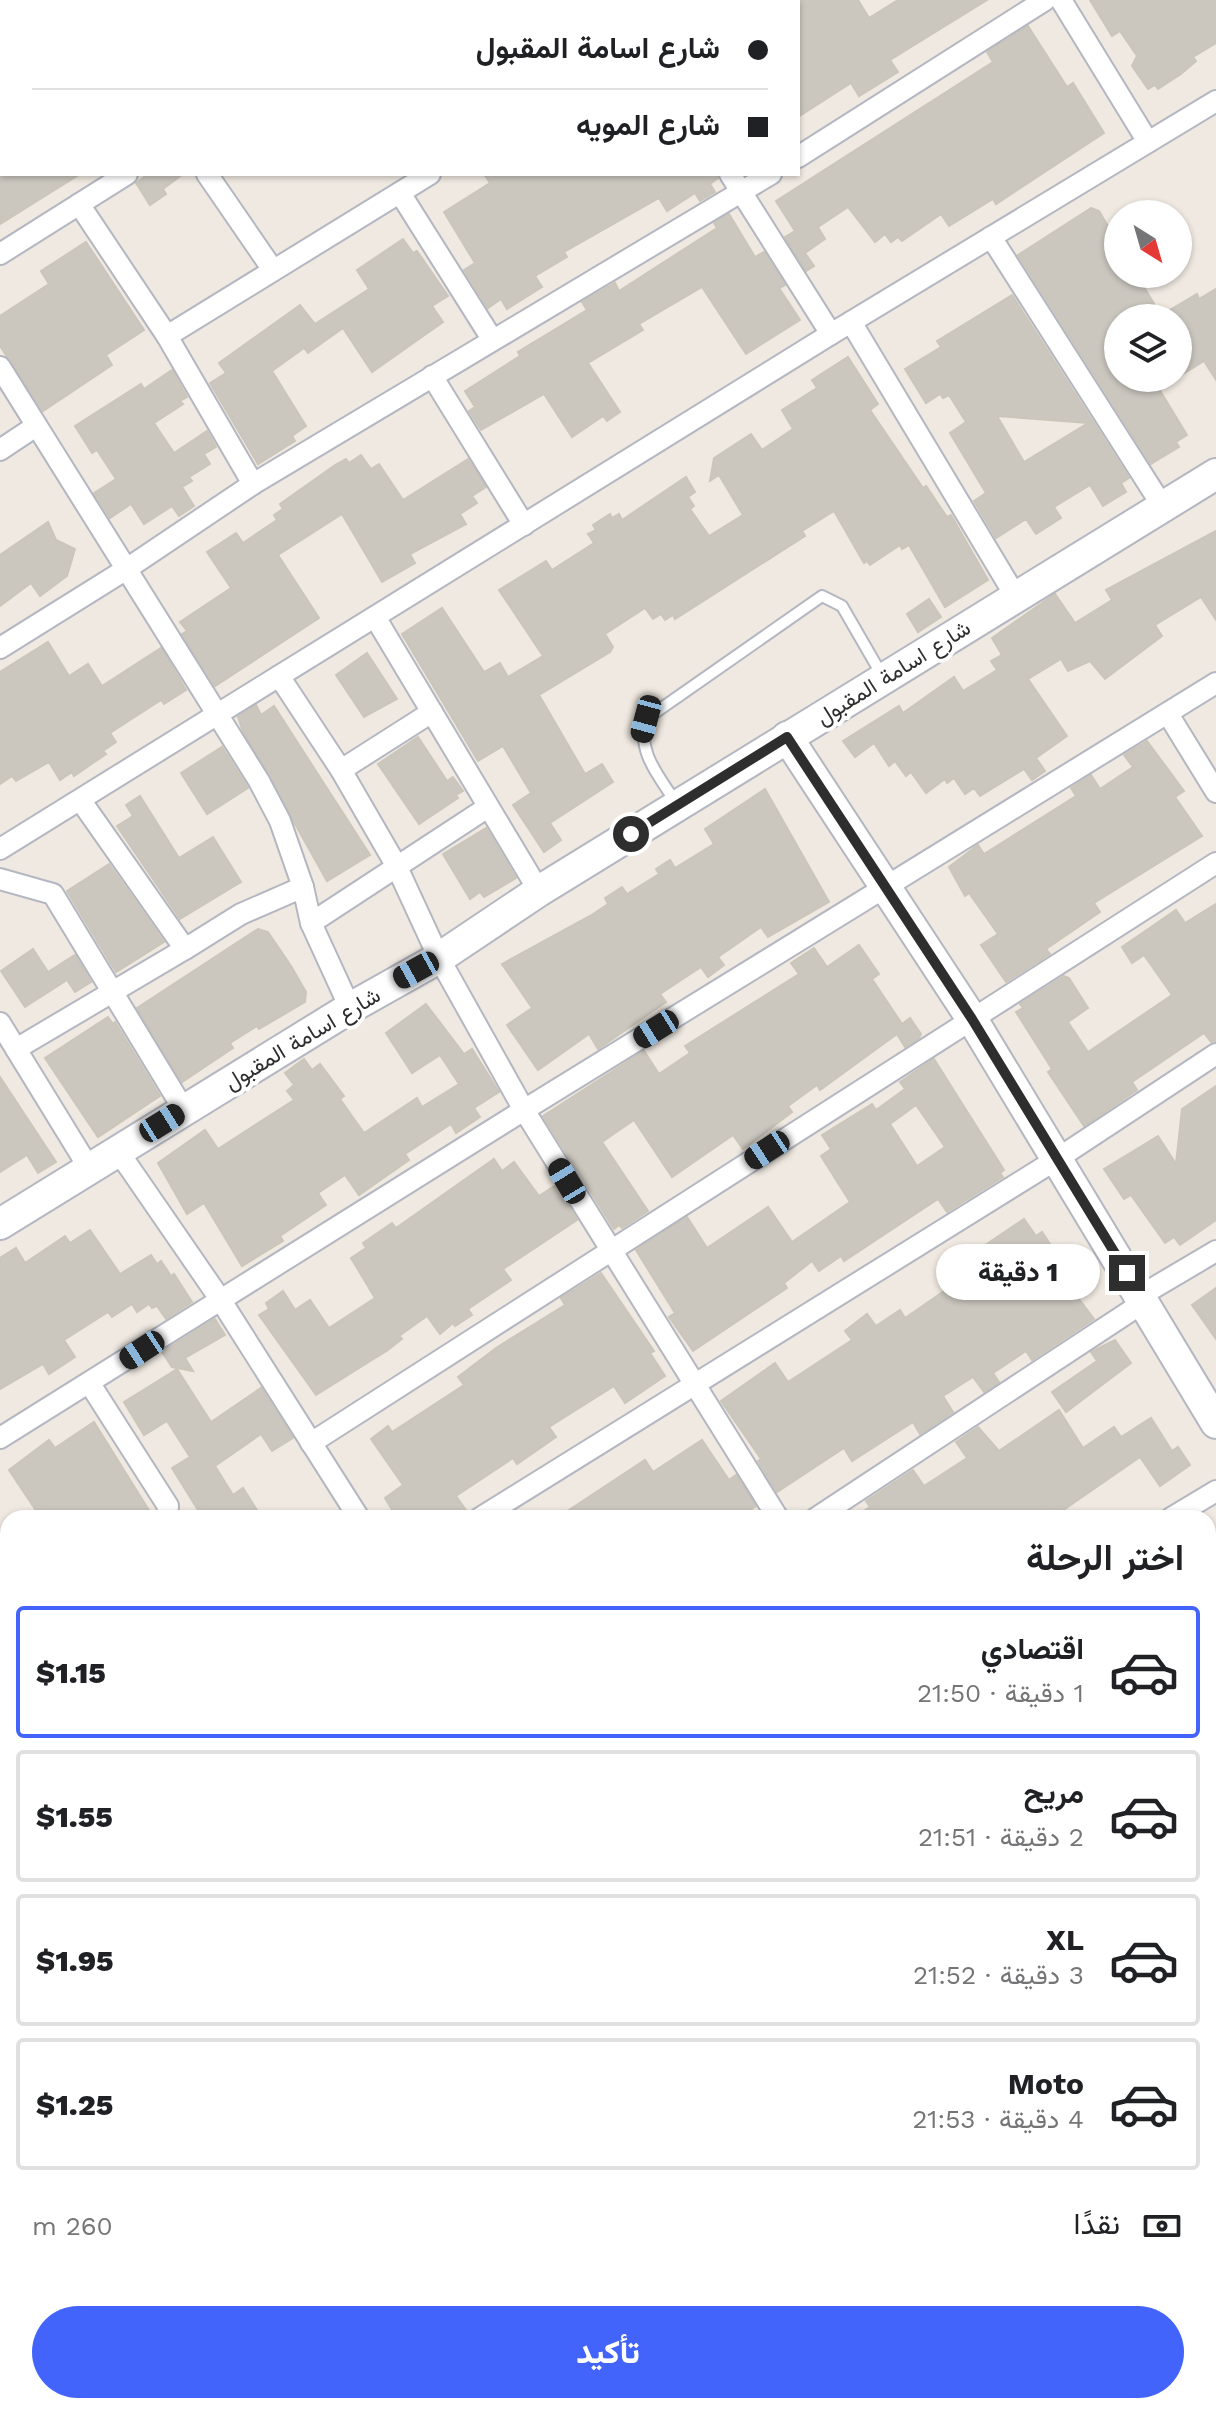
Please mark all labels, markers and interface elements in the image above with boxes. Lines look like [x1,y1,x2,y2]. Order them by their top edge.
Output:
text: شارع اسامة المقبول [476,30,720,65]
text: شارع المويه [576,107,720,142]
north arrow [1104,200,1192,288]
map controls [1104,200,1192,392]
button: layers [1104,304,1192,392]
street label: شارع اسامة المقبول [812,615,976,732]
car [628,693,664,745]
route start [613,816,649,852]
car [389,948,443,992]
street label: شارع اسامة المقبول [220,982,386,1096]
car [629,1006,683,1052]
car [135,1100,189,1146]
car [740,1127,794,1173]
car [544,1154,590,1208]
callout: 1 دقيقة [935,1245,1099,1301]
route end [1109,1255,1145,1291]
text: 1 دقيقة [978,1257,1058,1287]
car [115,1327,169,1373]
text: اختر الرحلة [1026,1537,1184,1579]
text: اقتصادي [981,1631,1084,1666]
icon: car [1108,1636,1180,1708]
text: $1.15 [36,1655,106,1690]
text: 1 دقيقة · 21:50 [917,1678,1084,1708]
text: مريح [1024,1775,1084,1810]
icon: car [1108,1780,1180,1852]
text: $1.55 [36,1799,113,1834]
text: 2 دقيقة · 21:51 [918,1822,1084,1852]
text: XL [1046,1922,1084,1957]
icon: car [1108,1924,1180,1996]
text: $1.95 [36,1943,114,1978]
text: 3 دقيقة · 21:52 [913,1960,1084,1990]
text: Moto [1008,2066,1084,2101]
icon: car [1108,2068,1180,2140]
text: $1.25 [36,2087,113,2122]
text: 4 دقيقة · 21:53 [912,2104,1084,2134]
icon: cash [1140,2204,1184,2248]
text: نقدًا [1074,2206,1120,2241]
text: 260 m [32,2211,113,2241]
button: تأكيد [32,2306,1184,2398]

